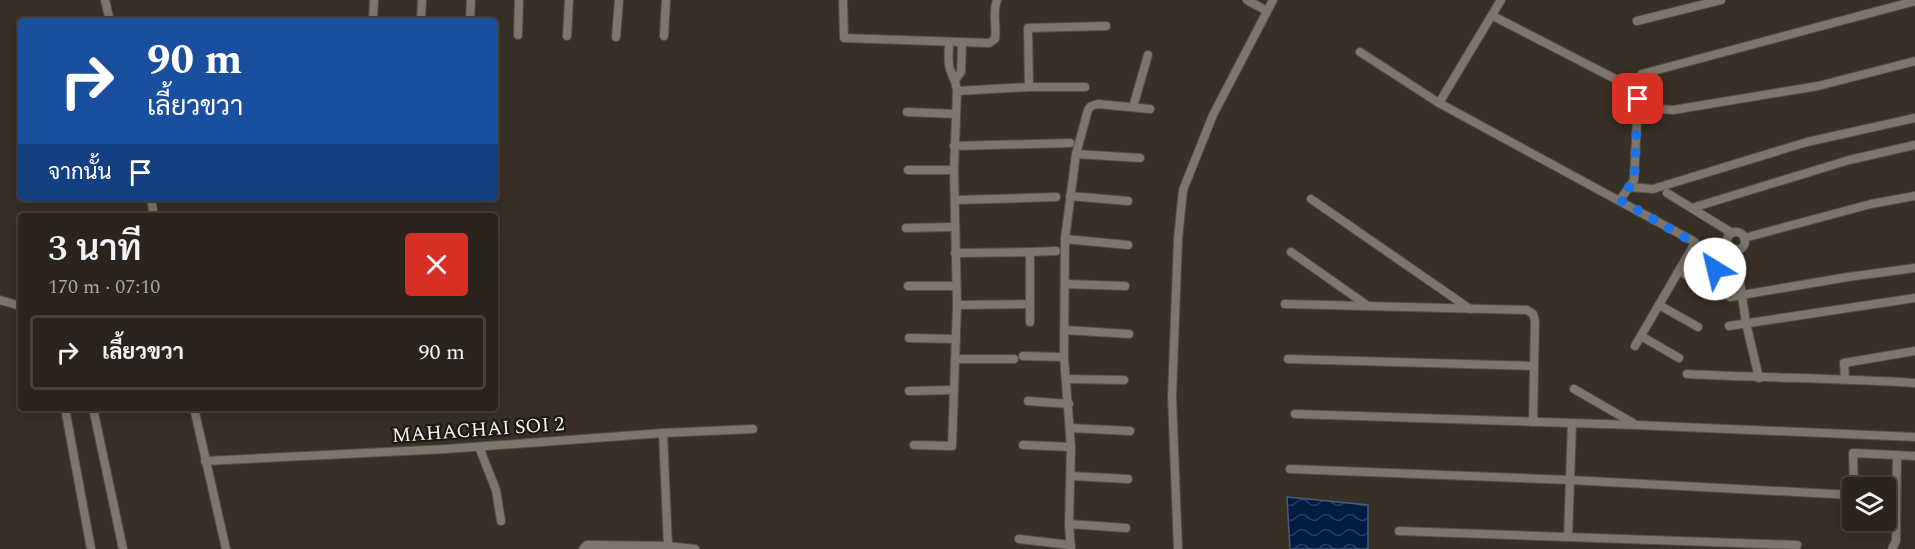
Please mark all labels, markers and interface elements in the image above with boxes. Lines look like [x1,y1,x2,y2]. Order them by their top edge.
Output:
text: 90 m [147,29,242,92]
icon: right [48,42,126,120]
pin [1612,73,1663,124]
icon: arrive [1621,82,1654,115]
text: เลี้ยวขวา [147,86,243,128]
text: จากนั้น [48,156,112,189]
icon: arrive [124,156,157,189]
text: 3 นาที [48,222,142,277]
button: close [405,233,468,296]
position arrow [1683,237,1747,301]
text: 170 m · 07:10 [48,272,160,302]
icon: right [51,336,84,369]
text: เลี้ยวขวา [102,336,184,369]
text: 90 m [419,336,465,369]
street label: MAHACHAI SOI 2 [391,409,565,451]
map controls [1842,477,1896,531]
button: layers [1842,477,1896,531]

